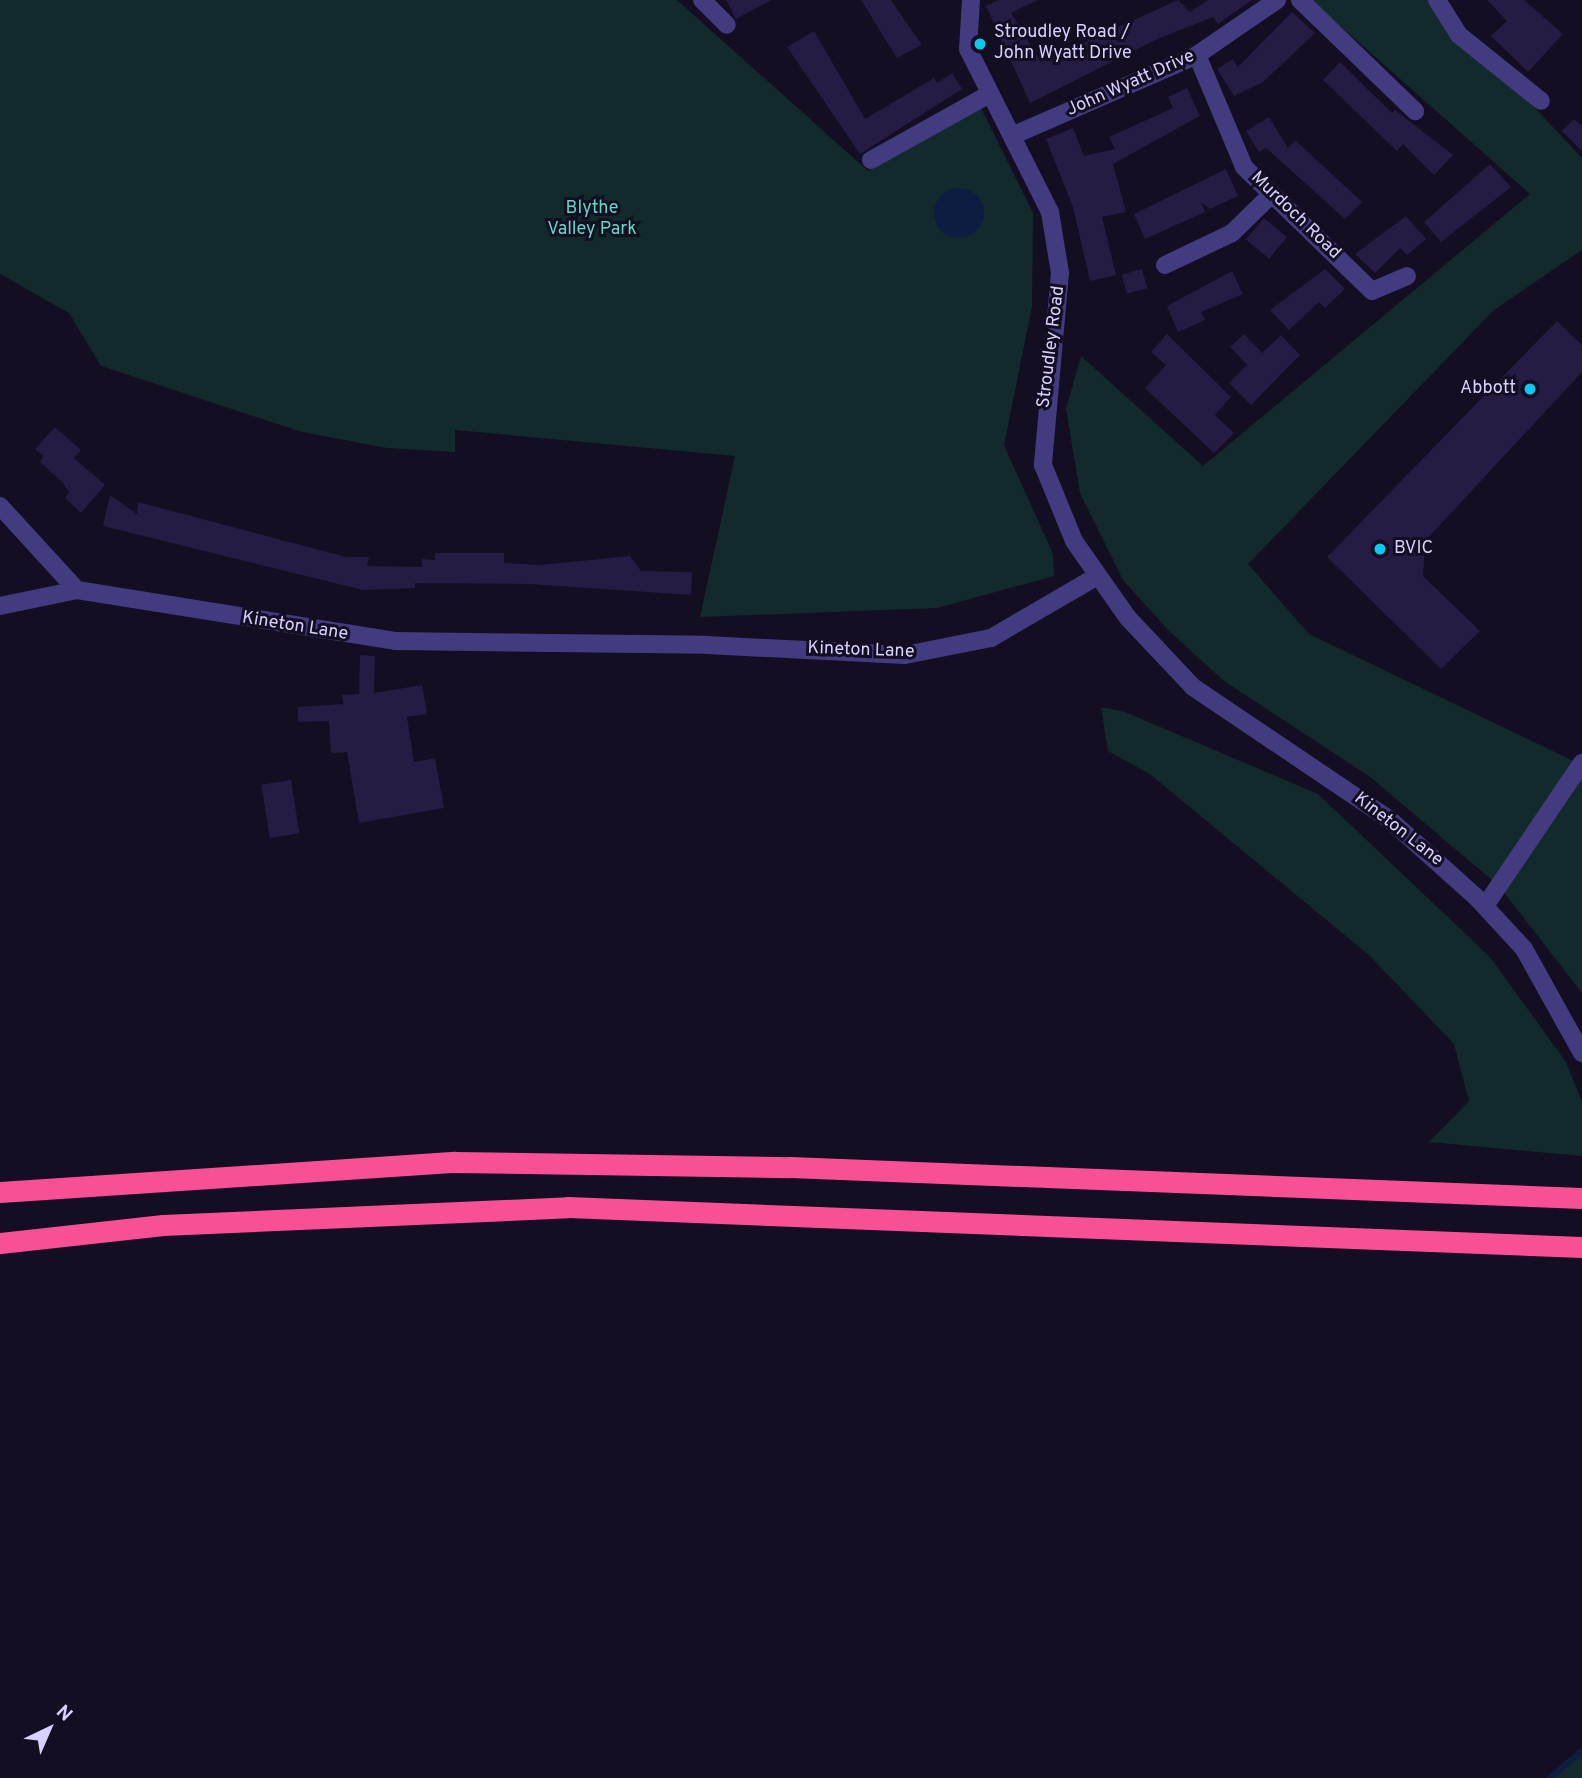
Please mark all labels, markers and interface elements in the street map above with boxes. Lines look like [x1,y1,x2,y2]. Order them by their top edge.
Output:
place label: Stroudley Road / John Wyatt Drive [994,23,1132,66]
marker: Stroudley Road / John Wyatt Drive [972,36,988,52]
street label: John Wyatt Drive [1064,46,1198,122]
street label: Murdoch Road [1246,168,1344,264]
park label: Blythe Valley Park [547,199,637,242]
street label: Stroudley Road [1034,285,1070,409]
place label: Abbott [1460,378,1516,400]
marker: Abbott [1522,381,1538,397]
place label: BVIC [1394,538,1433,560]
marker: BVIC [1372,541,1388,557]
street label: Kineton Lane [240,608,350,646]
street label: Kineton Lane [807,638,915,664]
street label: Kineton Lane [1349,789,1447,871]
north arrow [14,1694,84,1764]
text: N [50,1701,77,1727]

